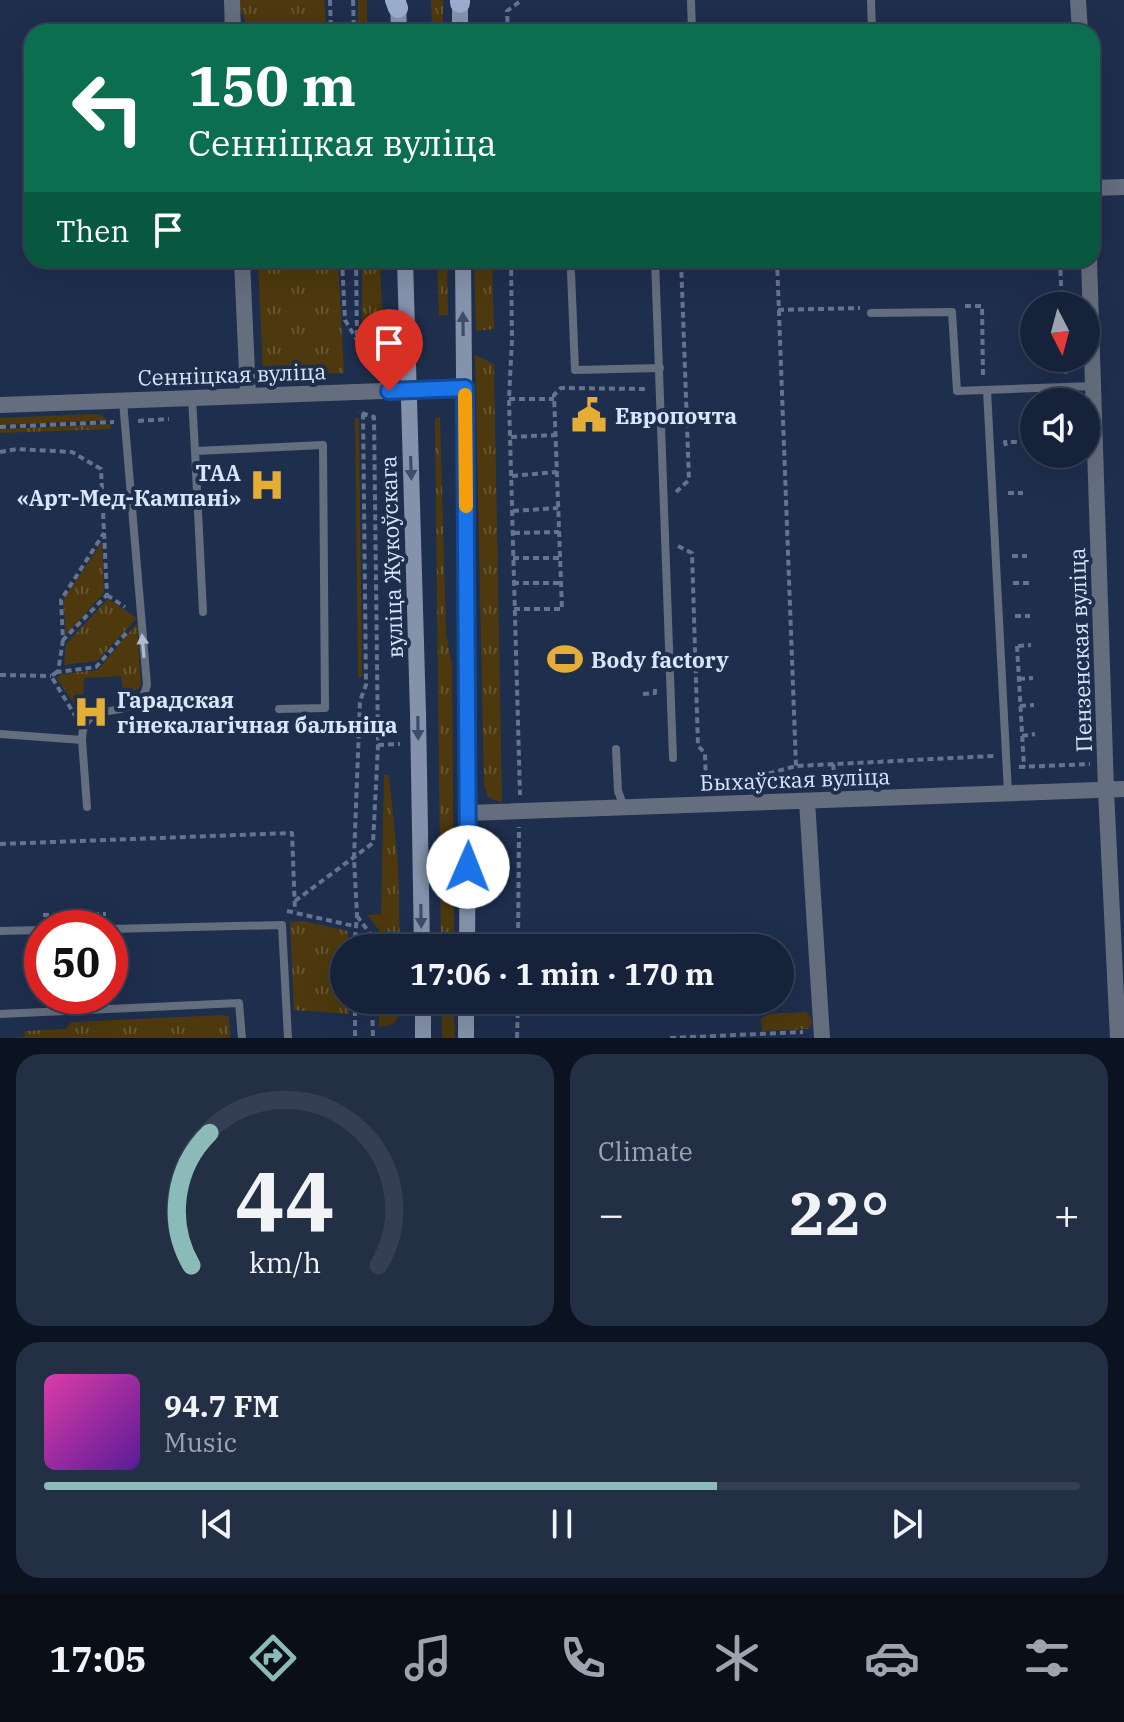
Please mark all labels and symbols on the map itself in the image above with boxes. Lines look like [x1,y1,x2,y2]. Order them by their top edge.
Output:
north arrow [1020,292,1100,372]
pin [355,309,423,391]
one-way arrow [457,311,470,336]
street label: Сенніцкая вуліца [137,356,327,392]
public building icon: Европочта [570,396,608,434]
place label: Европочта [615,401,737,430]
street label: вуліца Жукоўскага [373,455,409,659]
one-way arrow [404,456,417,481]
place label: ТАА «Арт-Мед-Кампані» [17,458,242,512]
hospital icon: ТАА «Арт-Мед-Кампані» [248,466,286,504]
street label: Пензенская вуліца [1062,547,1098,753]
one-way arrow [136,633,149,658]
sports icon: Body factory [546,640,584,678]
place label: Body factory [591,645,729,674]
place label: Гарадская гінекалагічная бальніца [117,685,398,739]
hospital icon: Гарадская гінекалагічная бальніца [72,693,110,731]
one-way arrow [412,716,425,741]
street label: Быхаўская вуліца [699,761,891,797]
position arrow [426,825,510,909]
one-way arrow [415,904,428,929]
speed limit sign: 50 [24,910,128,1014]

